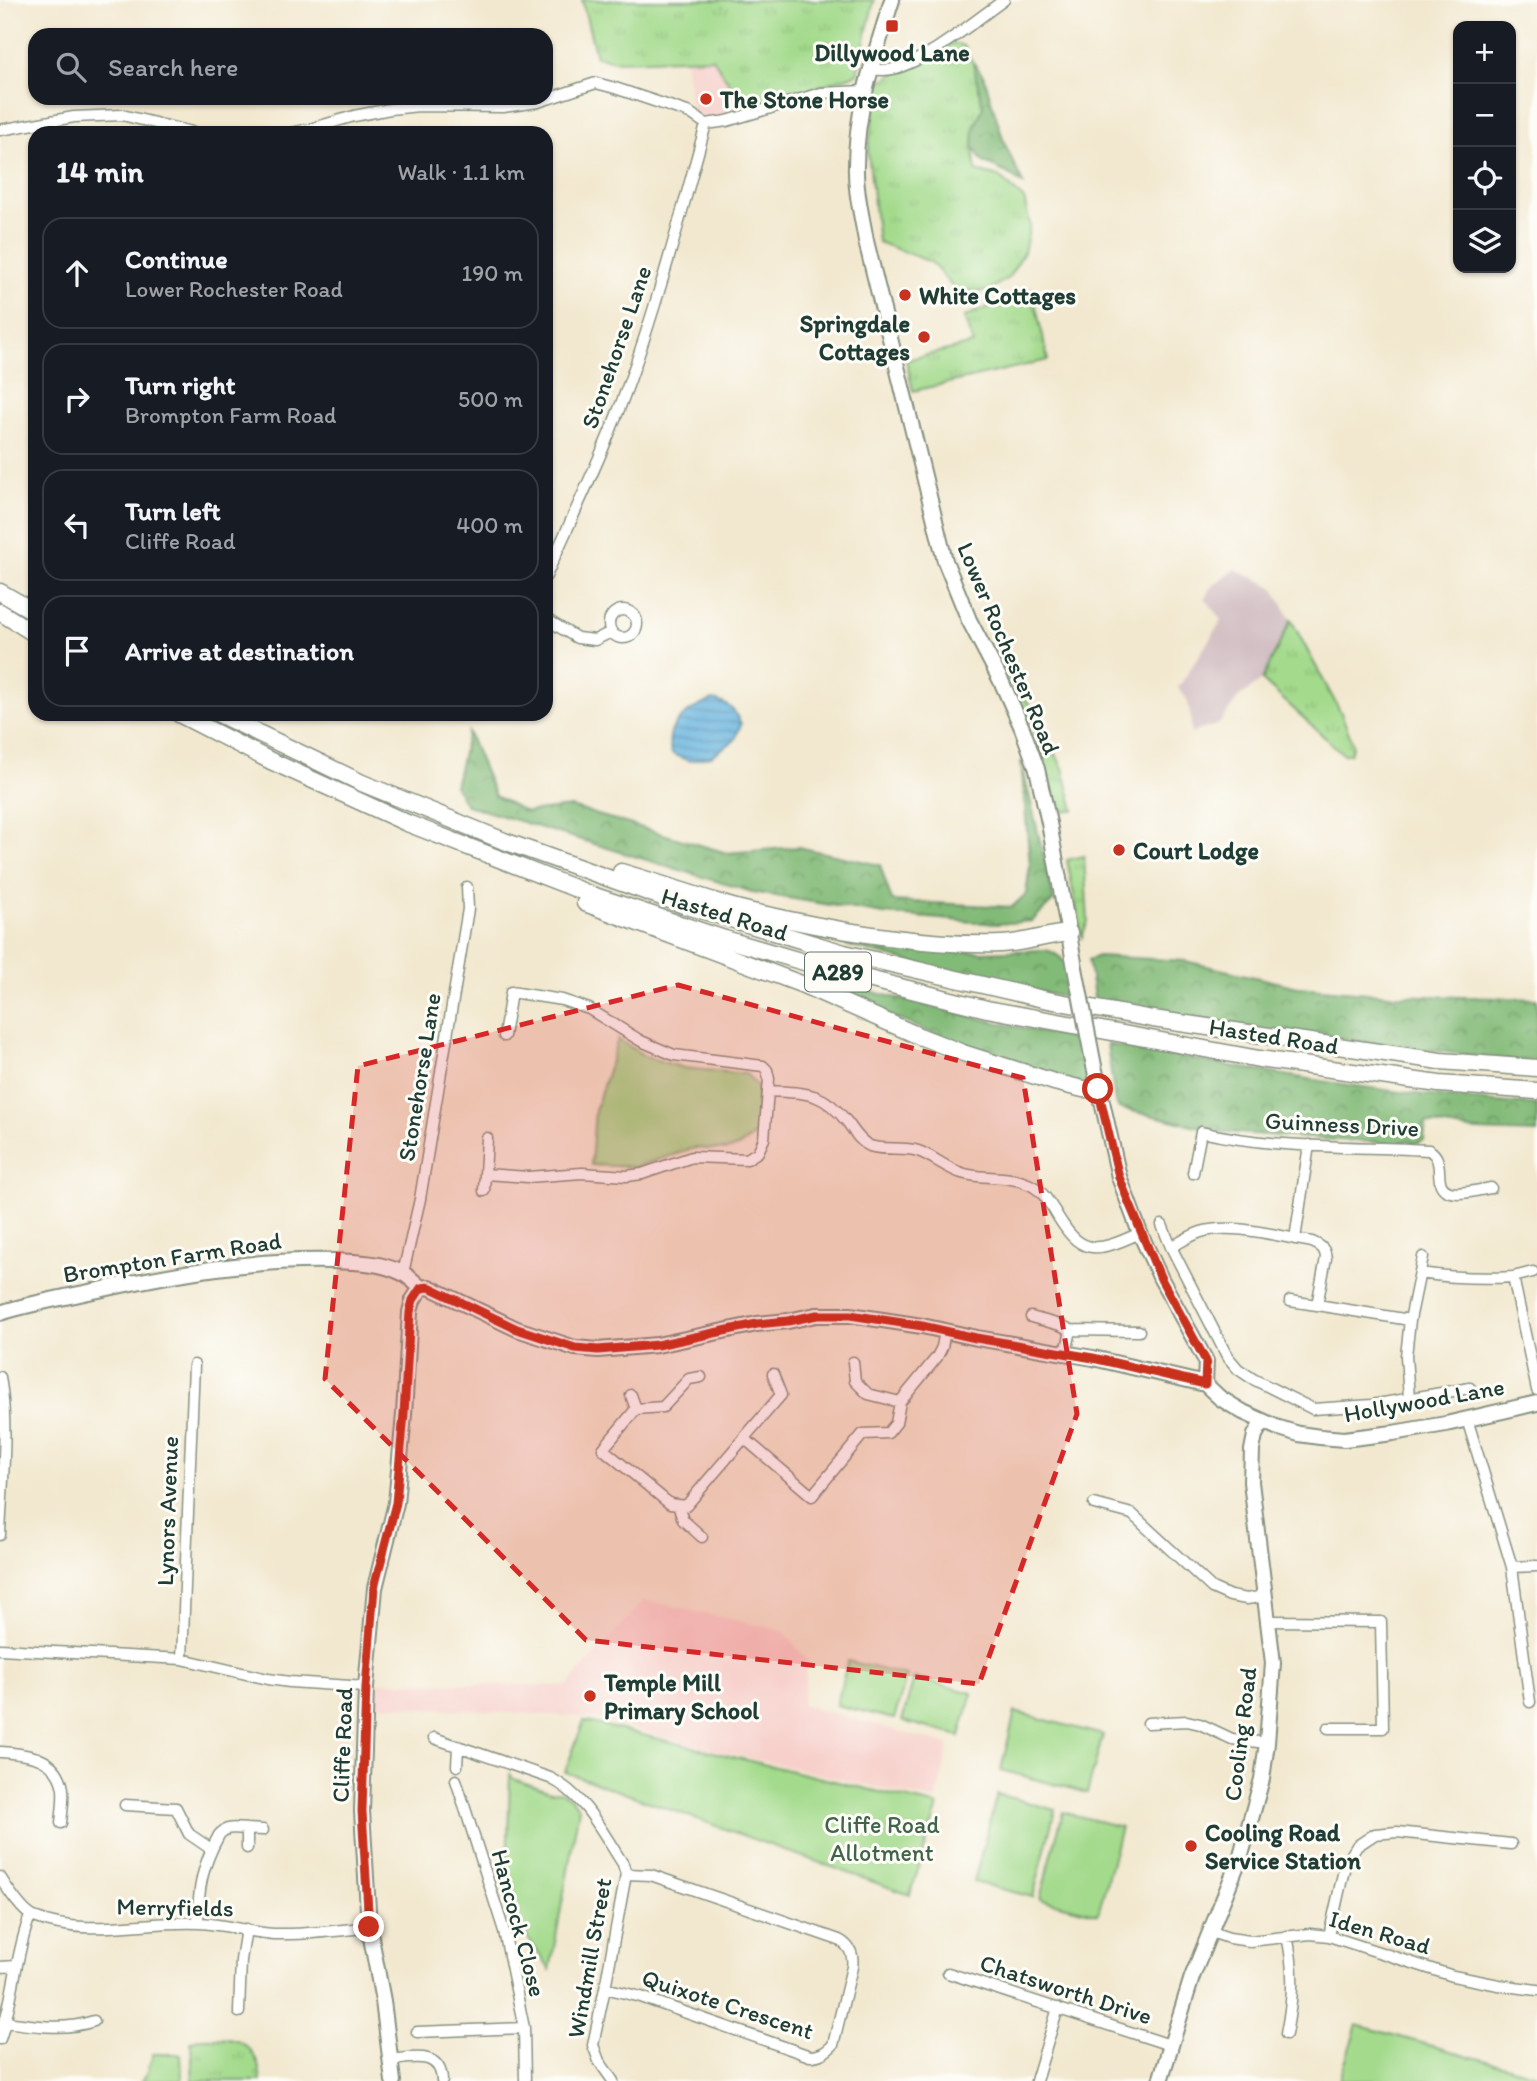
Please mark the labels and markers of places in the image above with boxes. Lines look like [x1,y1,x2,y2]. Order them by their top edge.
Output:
marker: Dillywood Lane [884,18,900,34]
place label: Dillywood Lane [814,38,970,68]
place label: The Stone Horse [719,85,889,114]
marker: The Stone Horse [698,91,714,107]
place label: White Cottages [919,281,1076,311]
marker: White Cottages [897,287,913,303]
place label: Springdale Cottages [800,309,910,367]
marker: Springdale Cottages [916,329,932,345]
place label: Court Lodge [1133,836,1259,866]
marker: Court Lodge [1111,842,1127,858]
place label: Temple Mill Primary School [603,1668,759,1726]
marker: Temple Mill Primary School [582,1688,598,1704]
place label: Cooling Road Service Station [1205,1818,1361,1875]
marker: Cooling Road Service Station [1183,1838,1199,1854]

